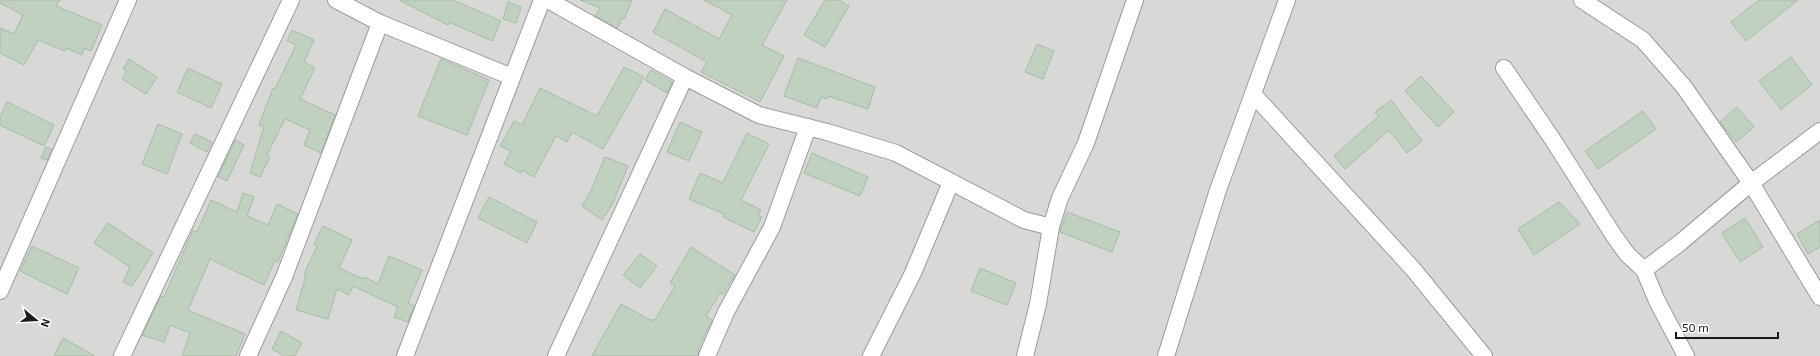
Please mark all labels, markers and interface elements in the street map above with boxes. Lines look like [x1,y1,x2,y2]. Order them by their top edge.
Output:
north arrow [16,300,56,340]
scale bar [1676,314,1778,340]
text: N [39,317,53,329]
text: 50 m [1682,320,1709,334]

